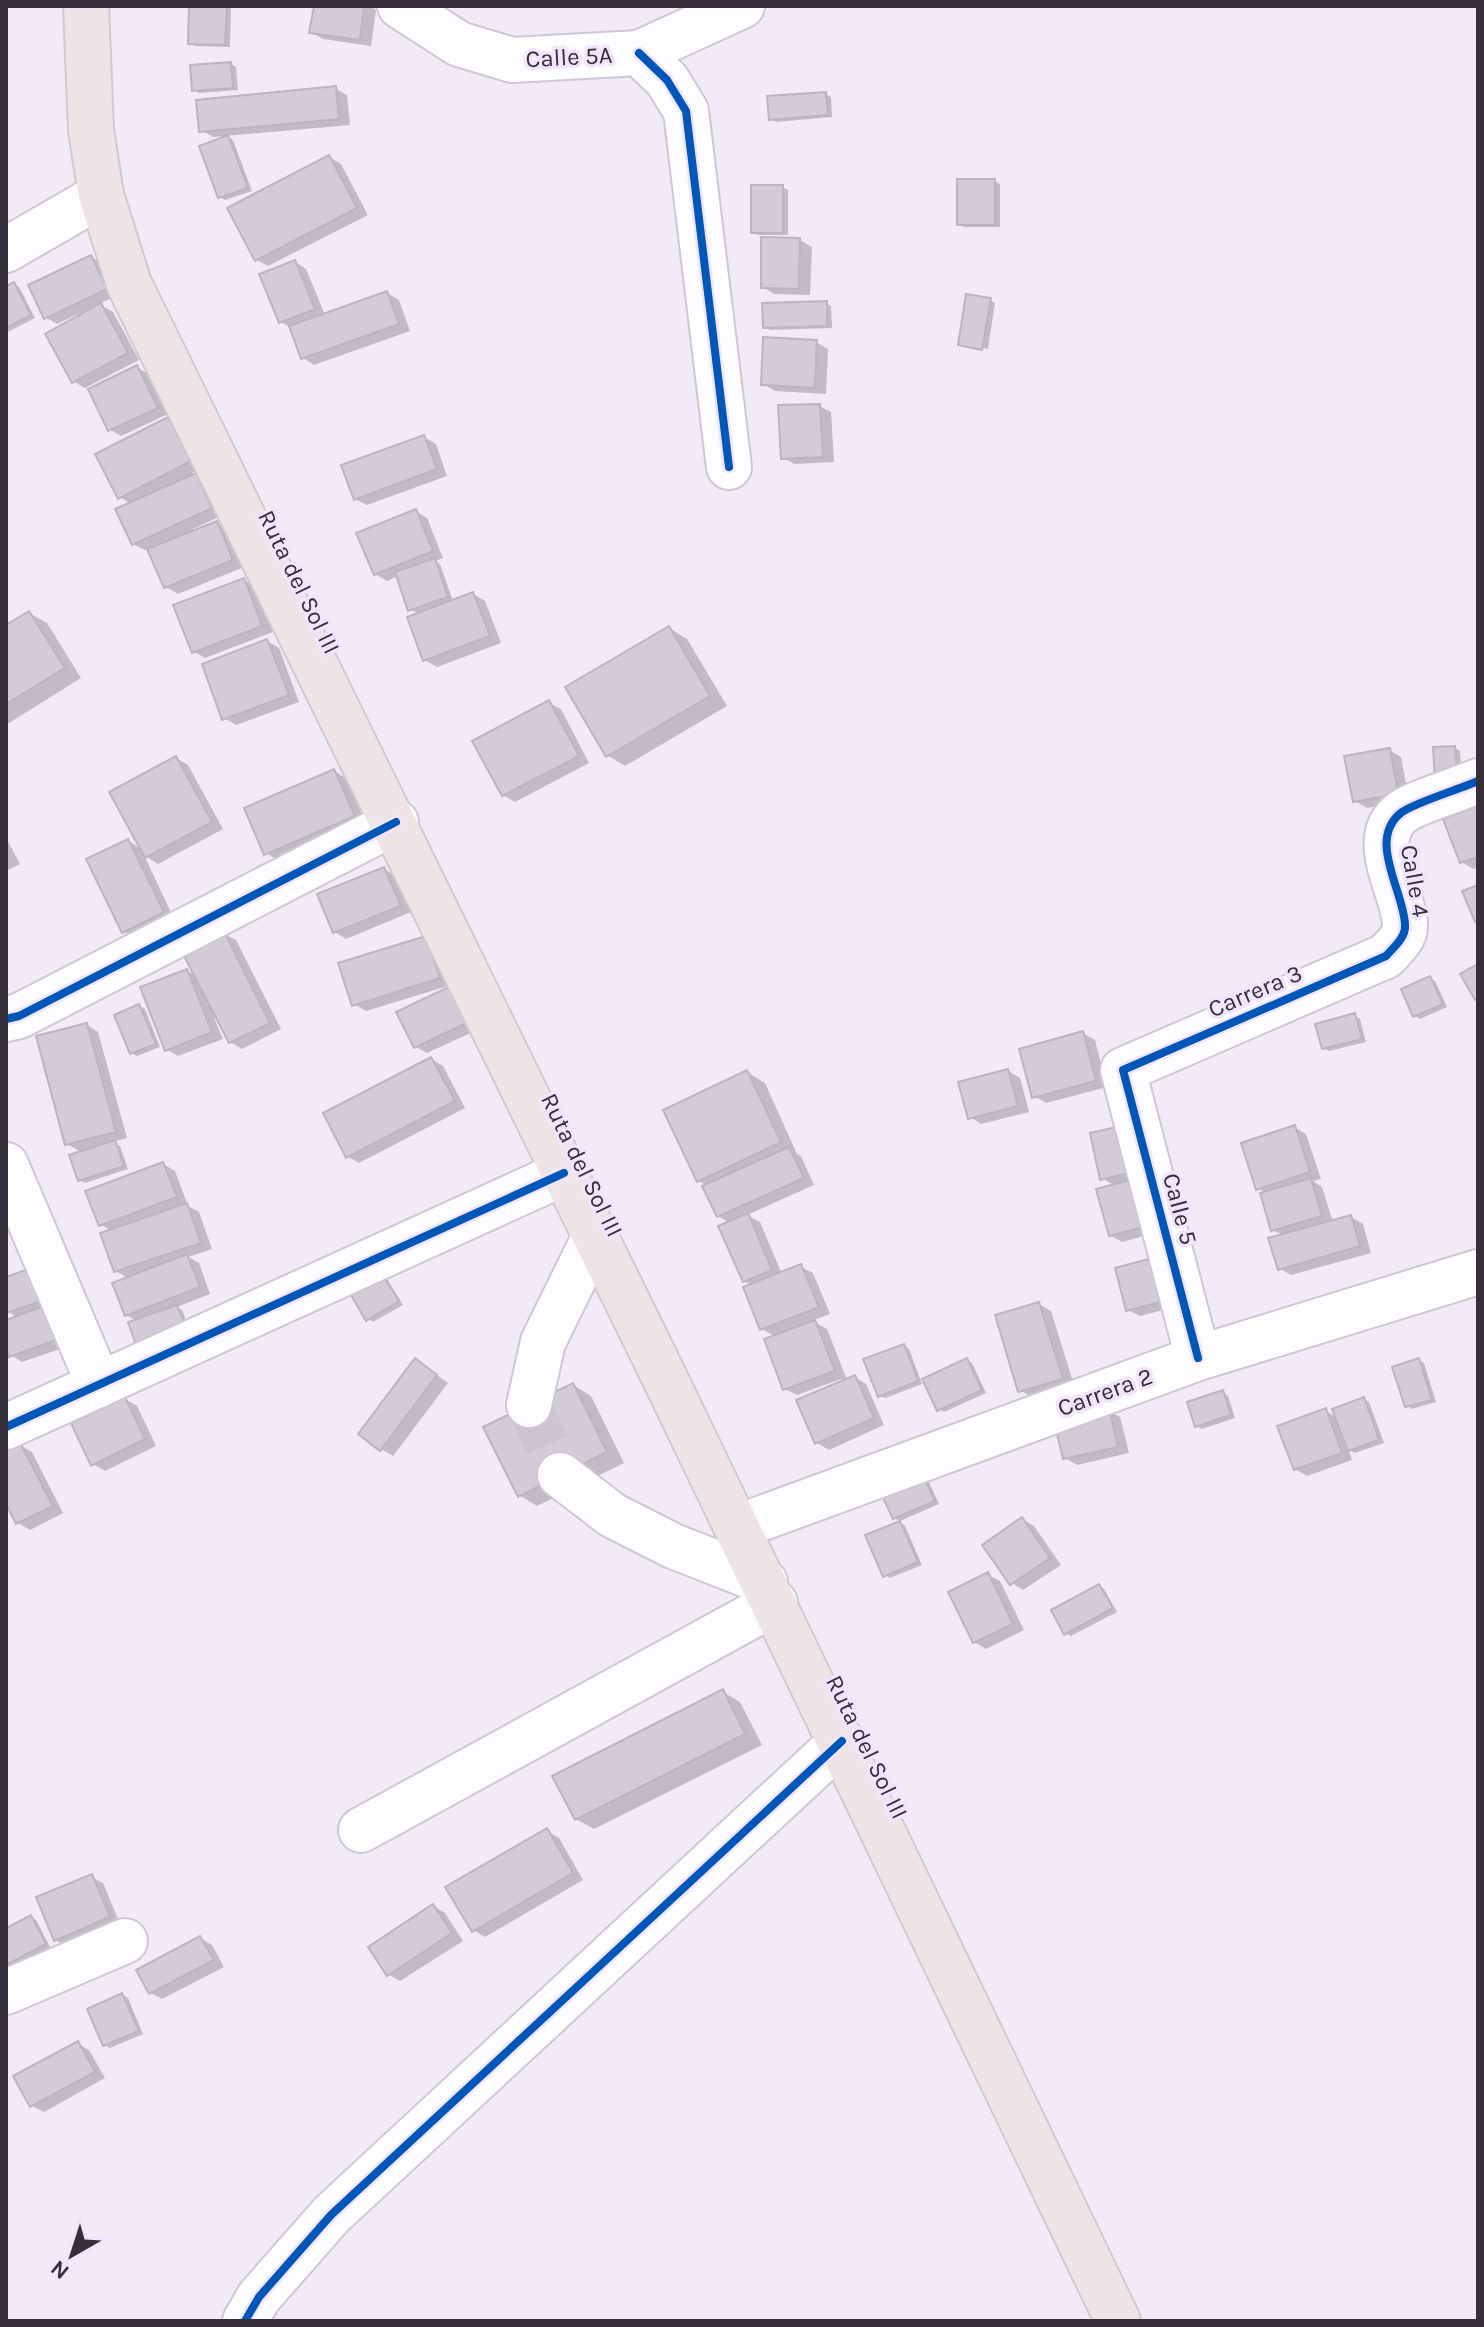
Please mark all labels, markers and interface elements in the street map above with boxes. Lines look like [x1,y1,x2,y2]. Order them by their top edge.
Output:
street label: Calle 5A [525,41,613,73]
street label: Ruta del Sol III [252,506,346,658]
street label: Calle 4 [1395,843,1435,919]
street label: Carrera 3 [1204,959,1306,1023]
street label: Ruta del Sol III [535,1089,629,1241]
street label: Calle 5 [1157,1170,1203,1248]
street label: Carrera 2 [1054,1362,1156,1422]
street label: Ruta del Sol III [820,1671,914,1823]
north arrow [32,2215,112,2295]
text: N [46,2255,74,2285]

